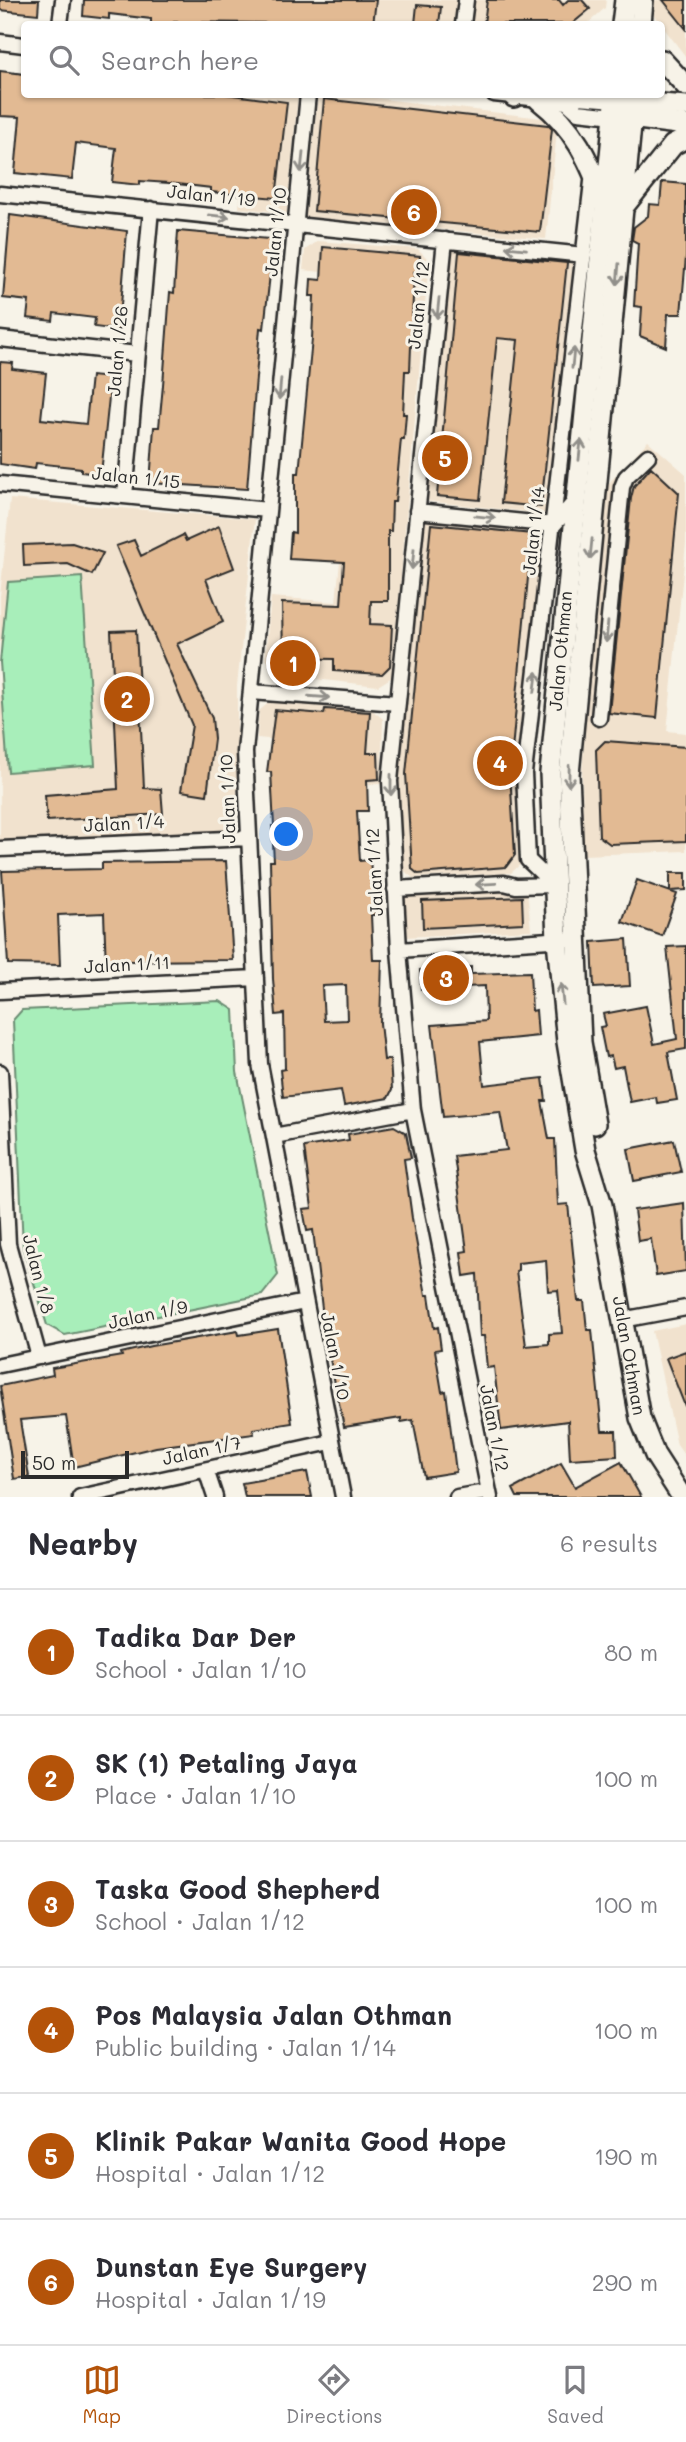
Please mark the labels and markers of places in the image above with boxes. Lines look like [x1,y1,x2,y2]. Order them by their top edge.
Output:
pin: 6 [391,186,437,238]
pin: 5 [422,432,468,484]
pin: 1 [270,637,316,689]
pin: 2 [104,673,150,725]
pin: 4 [477,737,523,789]
pin: 3 [423,952,469,1004]

